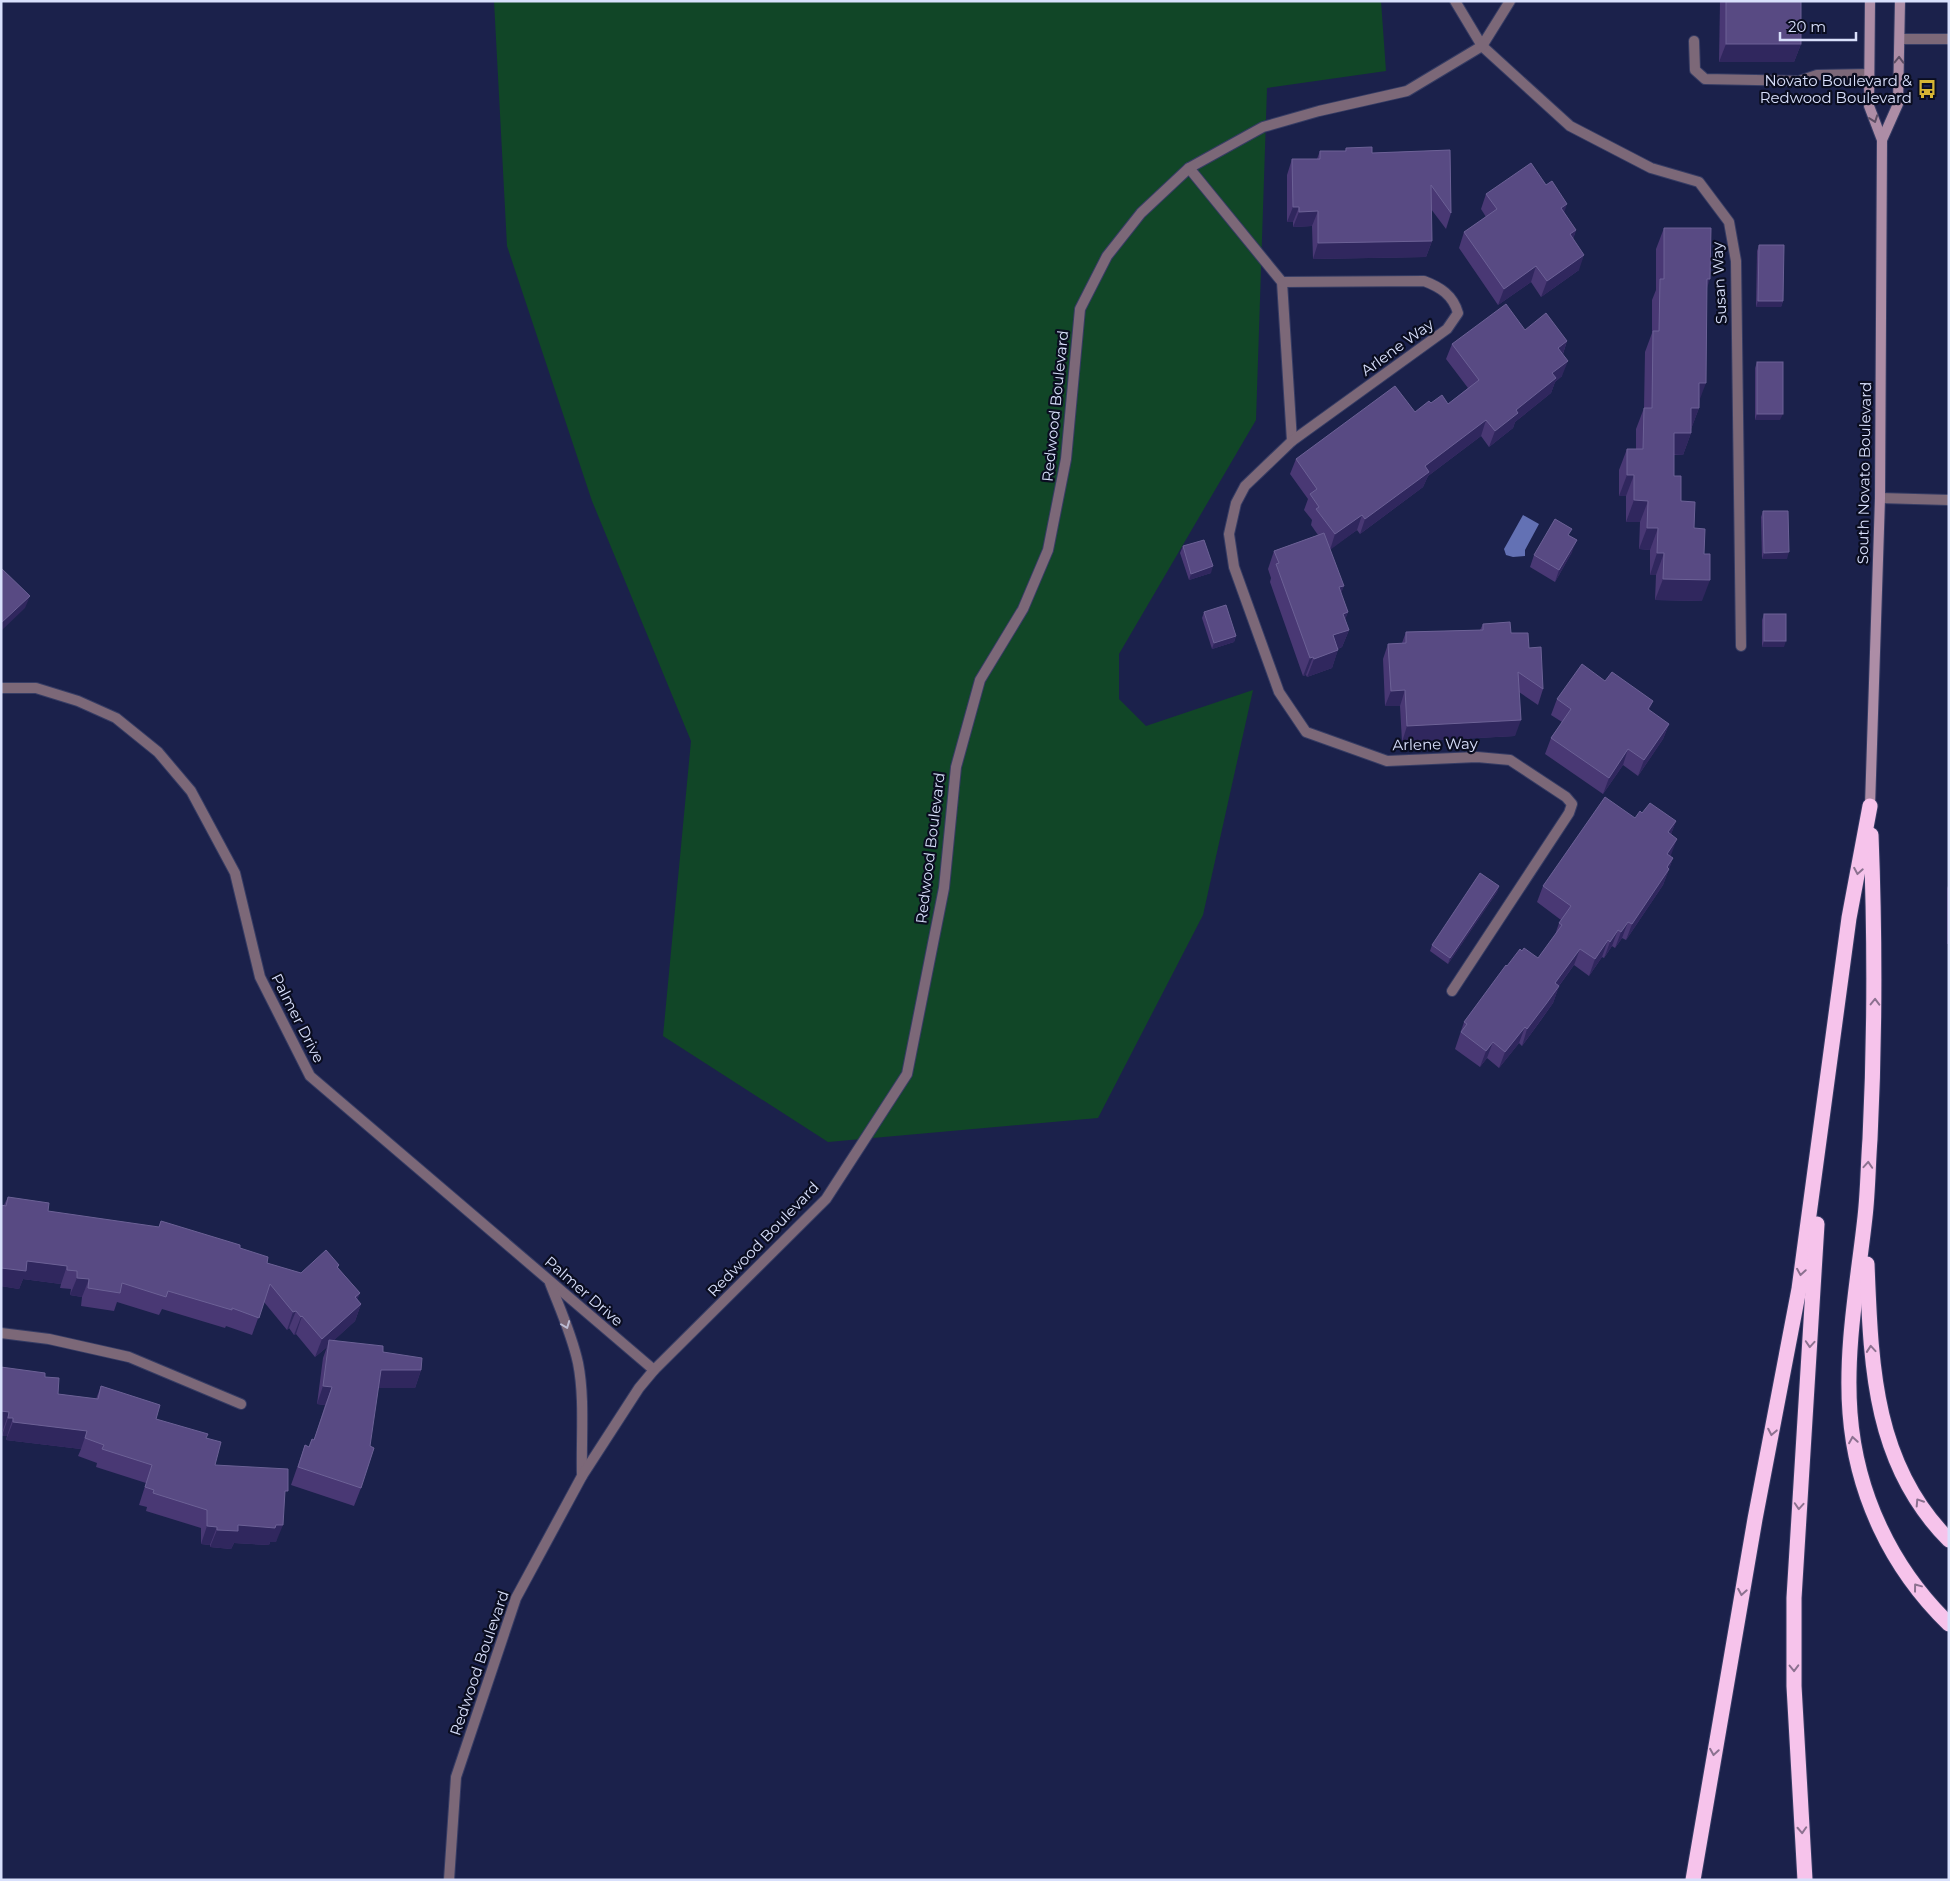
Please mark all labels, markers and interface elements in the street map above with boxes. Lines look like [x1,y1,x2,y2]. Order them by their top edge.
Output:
scale bar [1780,10,1856,42]
text: 20 m [1788,17,1826,36]
one-way arrow [1894,56,1904,64]
place label: Novato Boulevard & Redwood Boulevard [1760,71,1912,107]
bus stop icon: Novato Boulevard & Redwood Boulevard [1916,78,1938,100]
one-way arrow [1868,114,1878,123]
street label: Susan Way [1707,241,1731,324]
street label: Arlene Way [1357,314,1438,380]
street label: Redwood Boulevard [1038,329,1072,483]
street label: South Novato Boulevard [1853,382,1875,564]
street label: Arlene Way [1392,734,1479,754]
street label: Redwood Boulevard [911,771,949,925]
one-way arrow [1853,867,1863,876]
street label: Palmer Drive [267,970,329,1066]
one-way arrow [1870,998,1880,1006]
one-way arrow [1863,1160,1874,1168]
street label: Redwood Boulevard [703,1178,823,1300]
street label: Palmer Drive [541,1252,627,1330]
one-way arrow [1796,1269,1807,1277]
one-way arrow [560,1320,570,1329]
one-way arrow [1804,1340,1815,1348]
one-way arrow [1866,1344,1877,1352]
one-way arrow [1767,1428,1778,1437]
one-way arrow [1849,1435,1859,1444]
one-way arrow [1916,1498,1925,1507]
one-way arrow [1793,1502,1804,1510]
one-way arrow [1914,1584,1922,1593]
street label: Redwood Boulevard [445,1588,513,1738]
one-way arrow [1737,1588,1747,1596]
one-way arrow [1788,1664,1799,1672]
one-way arrow [1710,1748,1720,1756]
one-way arrow [1797,1827,1808,1835]

